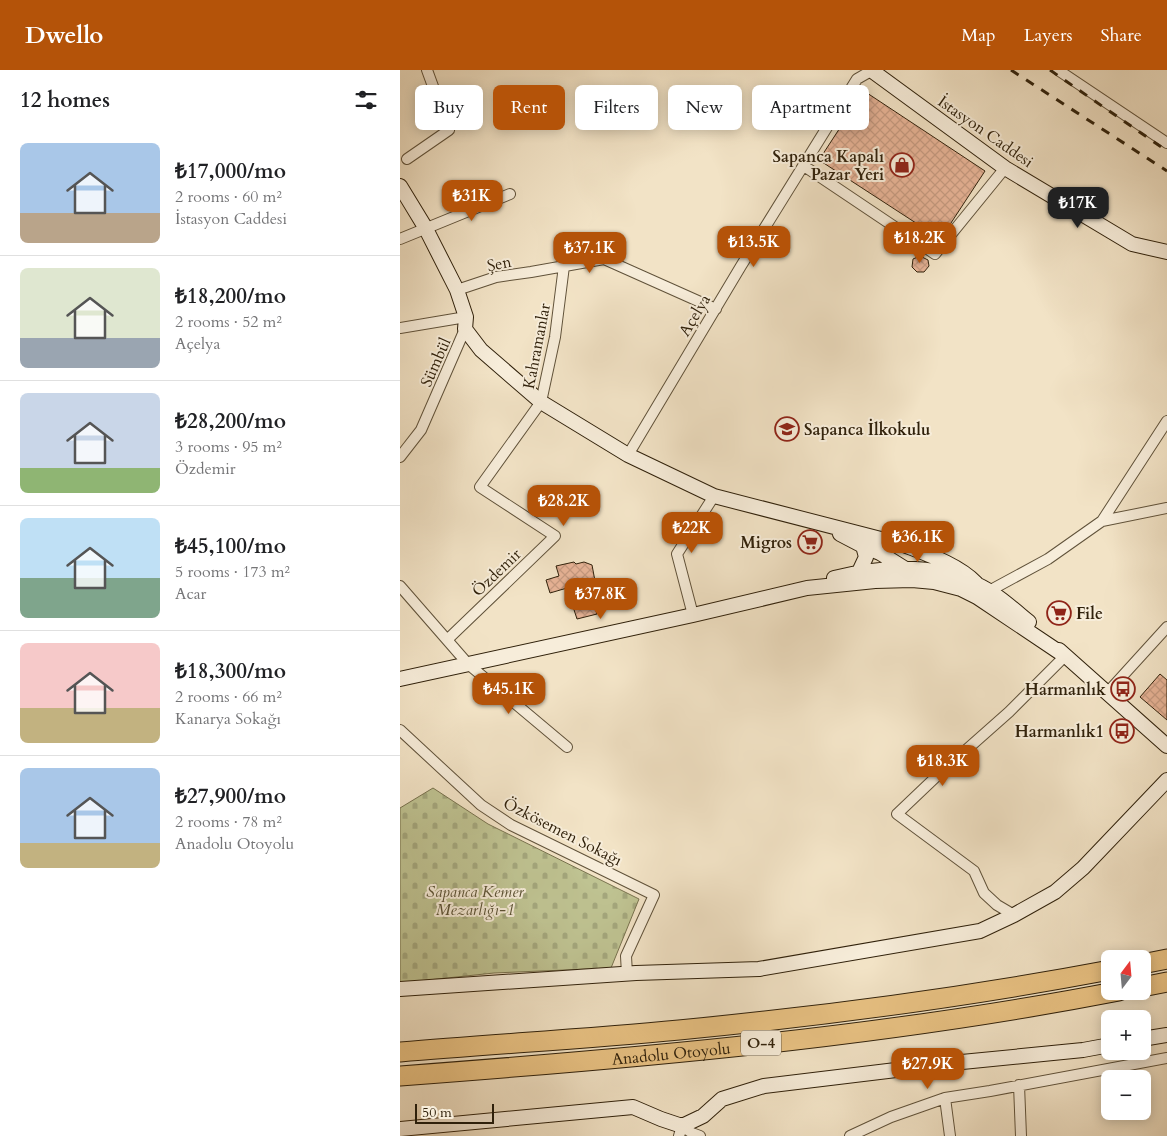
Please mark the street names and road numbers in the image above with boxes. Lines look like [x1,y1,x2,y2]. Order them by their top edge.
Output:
street label: İstasyon Caddesi [933,91,1038,173]
street label: Şen [485,251,513,277]
street label: Açelya [674,290,716,341]
street label: Kahramanlar [518,301,556,391]
street label: Sümbül [415,334,456,391]
street label: Özdemir [467,544,526,602]
street label: Özkösemen Sokağı [499,792,626,872]
road number: O-4 [741,1030,781,1056]
street label: Anadolu Otoyolu [611,1037,732,1071]

